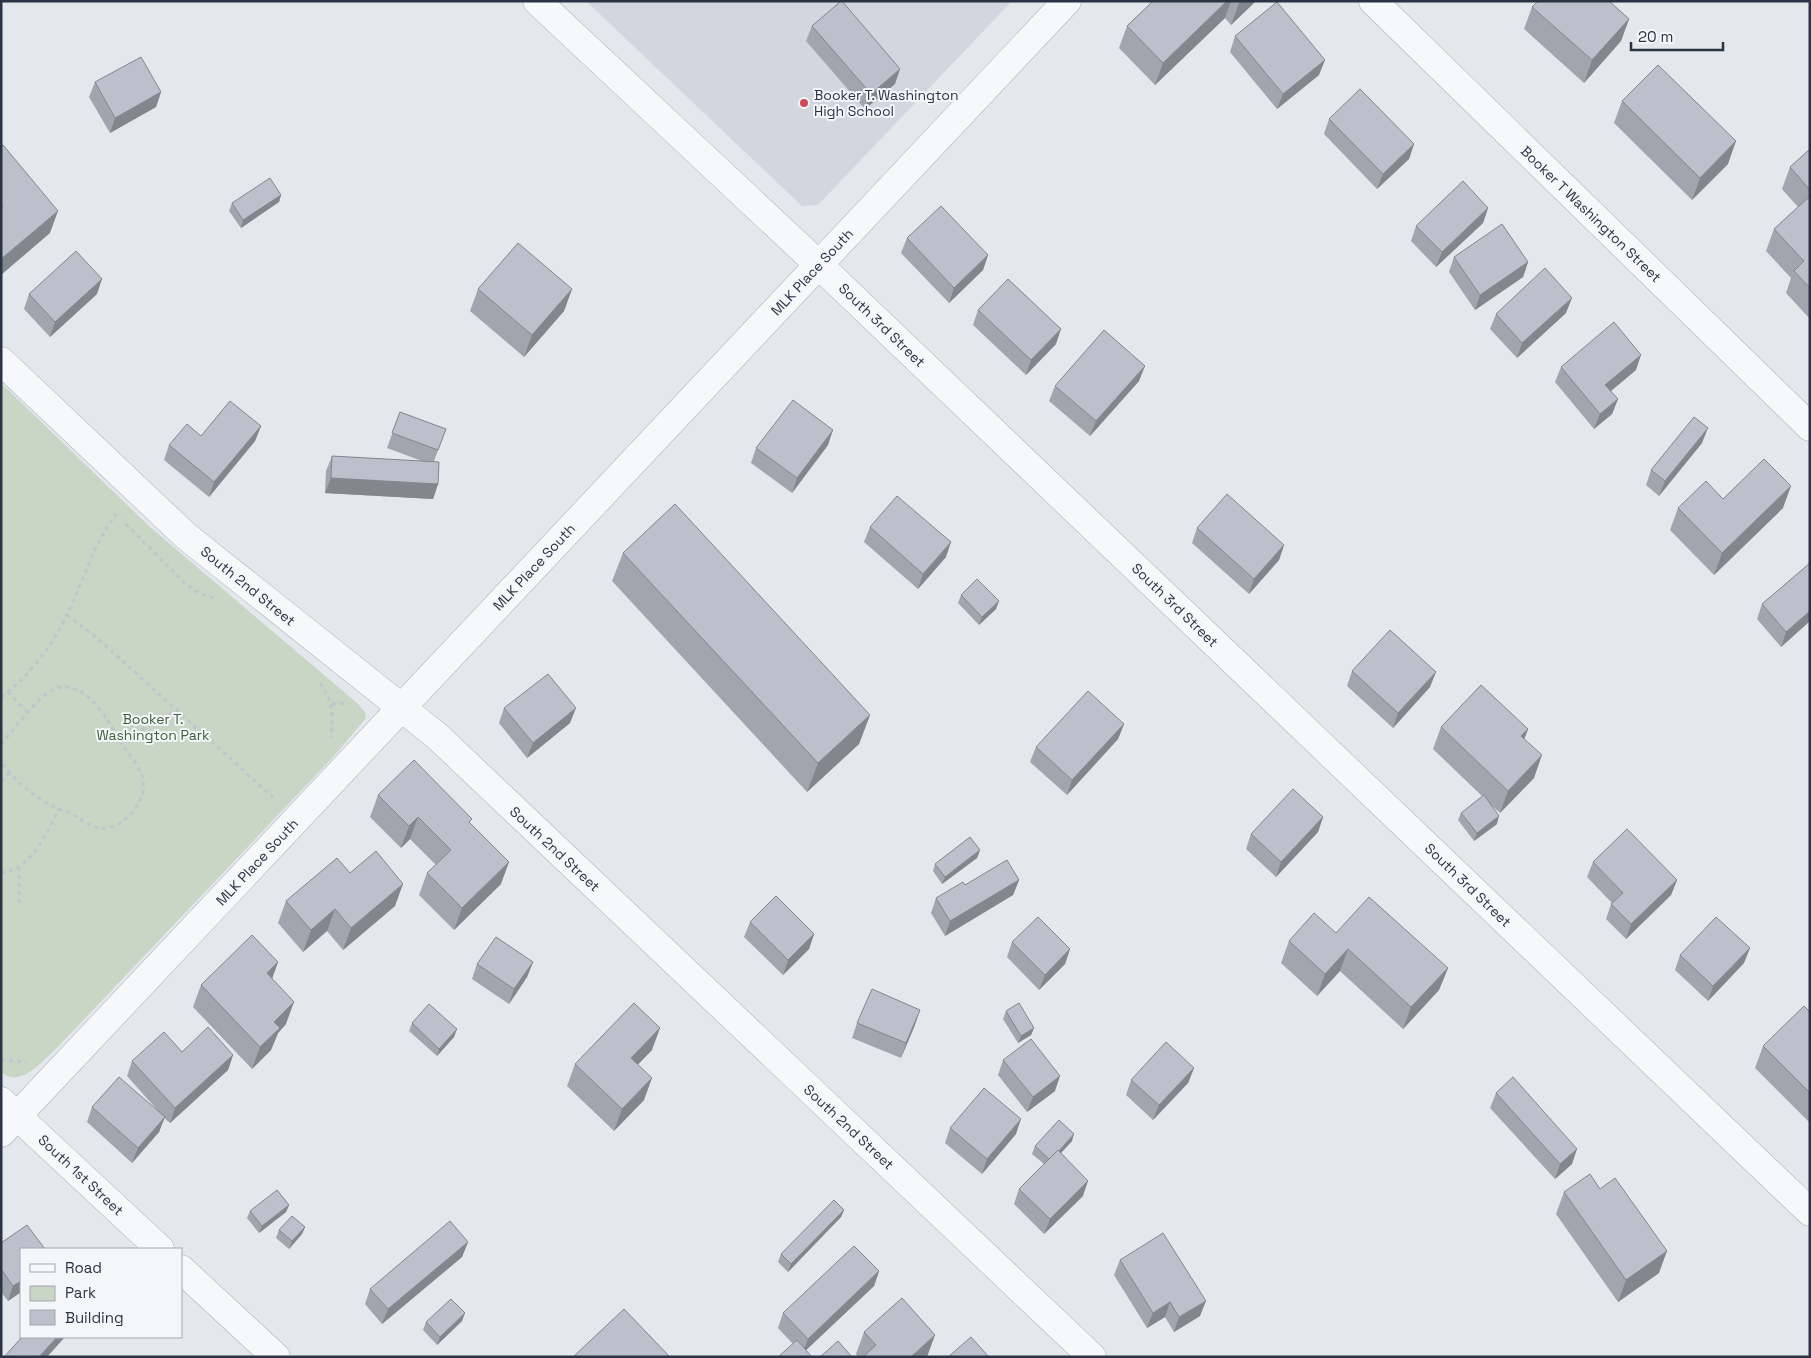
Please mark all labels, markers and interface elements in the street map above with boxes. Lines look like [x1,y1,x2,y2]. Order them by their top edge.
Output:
scale bar [1631,20,1724,52]
text: 20 m [1638,27,1673,46]
place label: Booker T. Washington High School [814,86,958,120]
marker: Booker T. Washington High School [798,97,810,109]
street label: Booker T Washington Street [1517,142,1665,286]
street label: MLK Place South [767,225,857,319]
street label: South 3rd Street [835,279,929,371]
street label: MLK Place South [489,520,579,614]
street label: South 2nd Street [197,542,299,630]
street label: South 3rd Street [1128,559,1222,651]
park label: Booker T. Washington Park [96,710,210,744]
street label: South 2nd Street [506,803,604,895]
street label: MLK Place South [212,815,302,909]
street label: South 3rd Street [1421,839,1515,931]
street label: South 2nd Street [800,1081,898,1173]
street label: South 1st Street [35,1131,127,1219]
legend [20,1248,182,1338]
text: Road [65,1258,102,1277]
text: Park [65,1283,96,1302]
text: Building [65,1308,124,1327]

